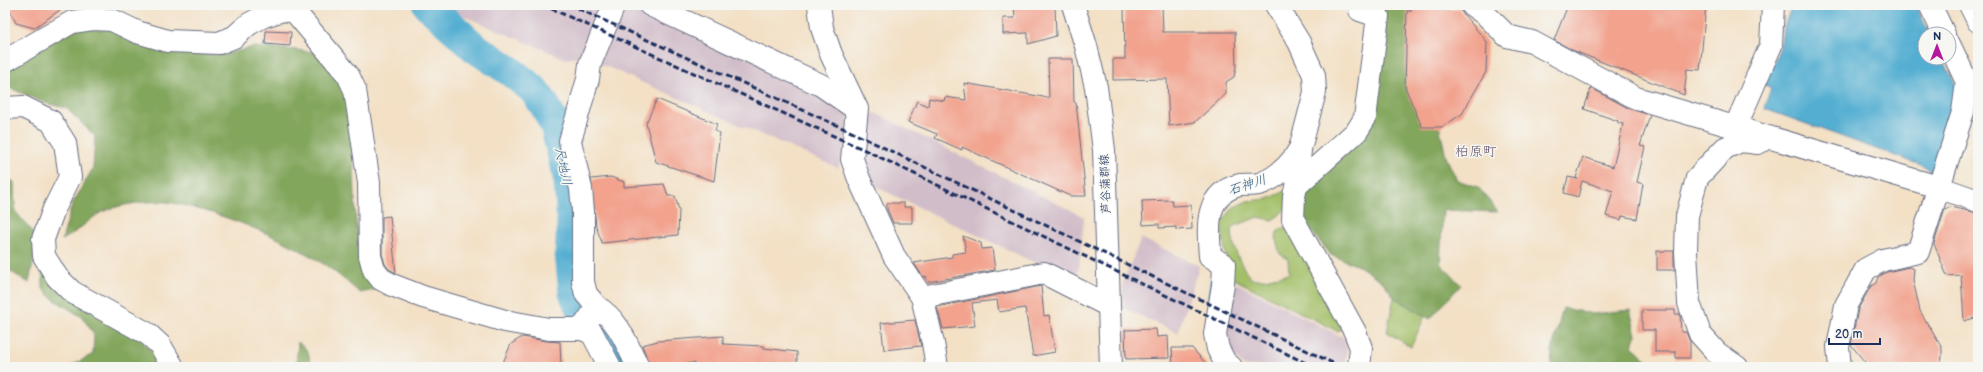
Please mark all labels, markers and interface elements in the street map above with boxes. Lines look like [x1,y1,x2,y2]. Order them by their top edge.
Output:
north arrow [1917,26,1957,66]
text: N [1933,30,1941,43]
district label: 柏原町 [1455,143,1497,160]
water label: 尺地川 [551,145,575,187]
street label: 芦谷蒲郡線 [1097,154,1114,214]
water label: 石神川 [1226,171,1268,199]
scale bar [1829,320,1880,346]
text: 20 m [1835,327,1862,342]

